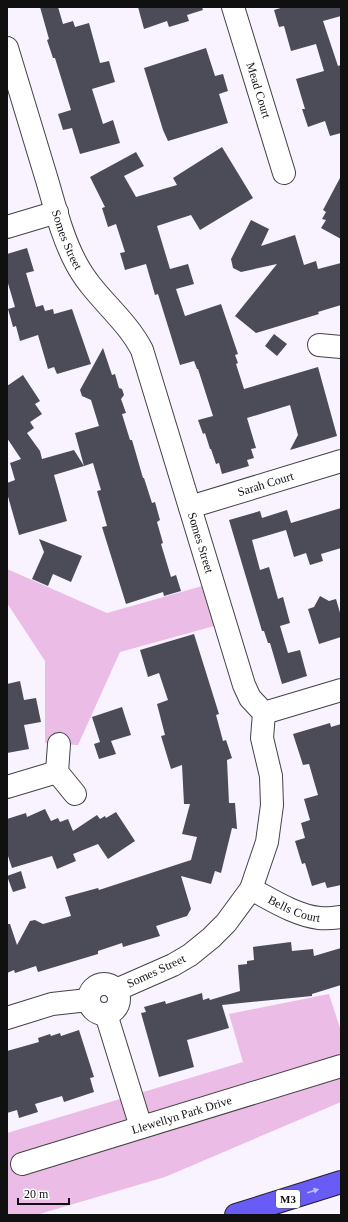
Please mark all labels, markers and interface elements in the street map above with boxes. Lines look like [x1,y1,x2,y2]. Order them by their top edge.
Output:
street label: Mead Court [243,61,274,120]
street label: Somes Street [49,208,86,273]
street label: Sarah Court [236,469,296,499]
street label: Somes Street [185,511,217,576]
street label: Bells Court [265,893,322,925]
street label: Somes Street [124,951,188,991]
street label: Llewellyn Park Drive [130,1093,233,1137]
scale bar [18,1180,69,1206]
text: 20 m [24,1187,49,1201]
one-way arrow [307,1188,319,1194]
road number: M3 [276,1190,300,1208]

